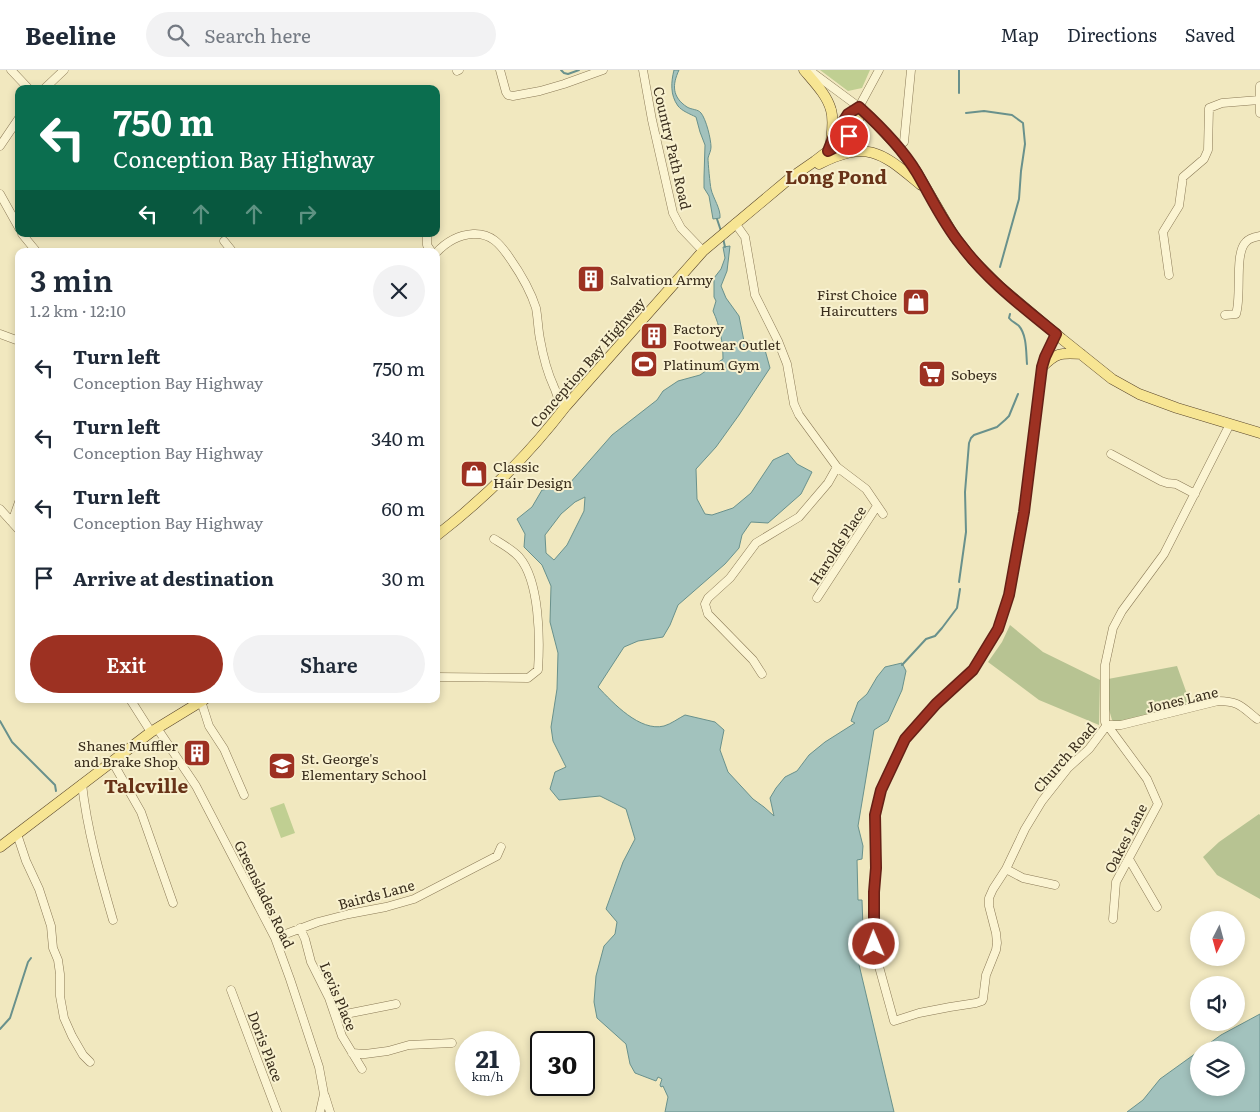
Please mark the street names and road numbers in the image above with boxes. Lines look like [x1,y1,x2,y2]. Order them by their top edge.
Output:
street label: Country Path Road [649,84,697,212]
street label: Conception Bay Highway [525,292,650,431]
street label: Harolds Place [804,502,870,588]
street label: Jones Lane [1144,681,1220,717]
street label: Church Road [1028,717,1100,796]
street label: Oakes Lane [1099,800,1151,876]
street label: Greenslades Road [230,837,300,952]
street label: Bairds Lane [336,874,416,914]
street label: Levis Place [316,959,362,1033]
street label: Doris Place [243,1008,289,1084]

